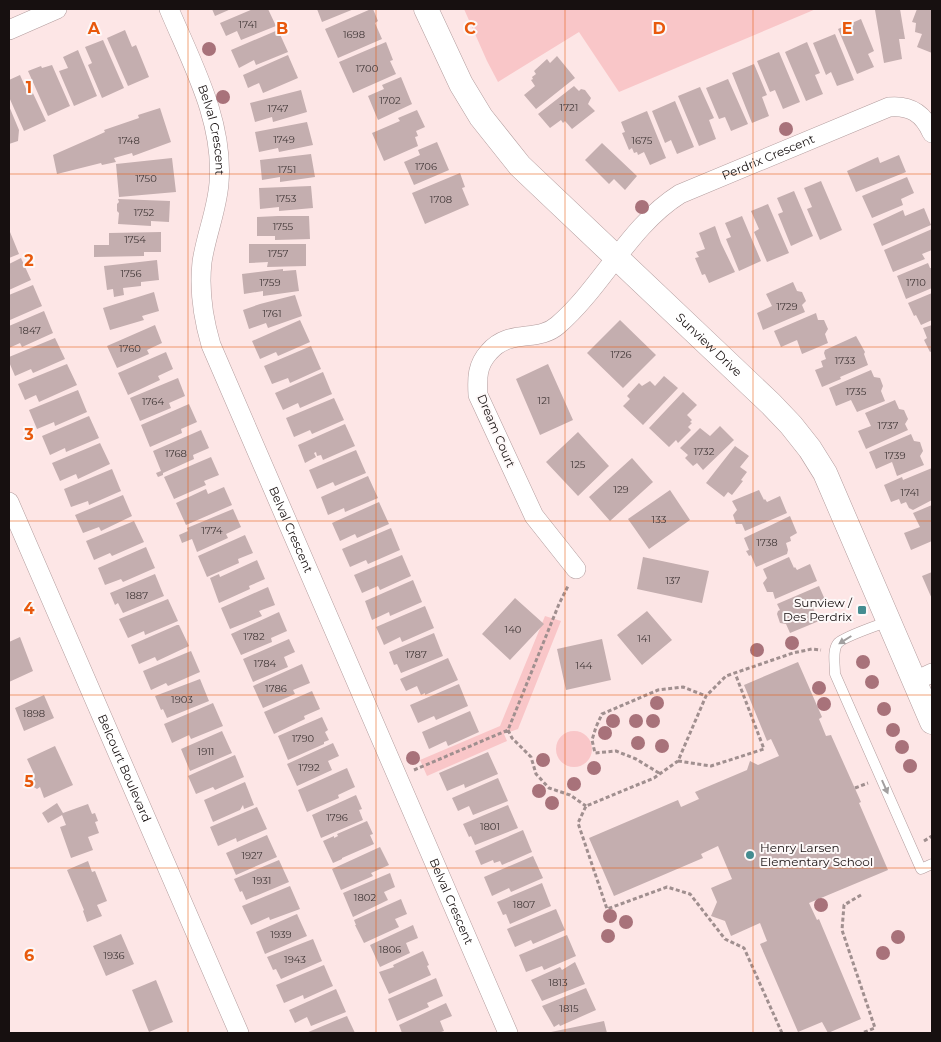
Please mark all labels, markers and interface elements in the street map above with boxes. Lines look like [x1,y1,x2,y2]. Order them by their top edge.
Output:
house number: 1741 [239,18,257,31]
text: A [87,19,101,38]
text: B [276,19,288,38]
text: C [464,19,476,38]
text: D [652,19,666,38]
text: E [842,19,852,38]
house number: 1698 [343,28,365,41]
house number: 1700 [356,62,379,75]
text: 1 [26,78,32,97]
street label: Belval Crescent [195,82,228,176]
house number: 1702 [379,94,401,107]
house number: 1721 [560,101,578,114]
house number: 1747 [268,102,289,115]
street label: Perdrix Crescent [719,131,817,183]
house number: 1749 [273,133,295,146]
house number: 1748 [118,134,140,147]
house number: 1675 [632,134,653,147]
house number: 1706 [415,160,437,173]
house number: 1751 [278,163,296,176]
house number: 1750 [135,172,157,185]
house number: 1753 [276,192,297,205]
house number: 1708 [430,193,452,206]
house number: 1752 [134,206,155,219]
house number: 1755 [273,220,294,233]
house number: 1754 [124,233,146,246]
house number: 1757 [268,247,288,260]
text: 2 [24,251,34,270]
house number: 1756 [120,267,142,280]
house number: 1759 [259,276,281,289]
house number: 1710 [906,276,926,289]
house number: 1729 [776,300,798,313]
house number: 1761 [263,307,282,320]
street label: Sunview Drive [673,310,745,379]
house number: 1847 [19,324,41,337]
house number: 1760 [119,342,141,355]
house number: 1726 [610,348,632,361]
house number: 1733 [835,354,856,367]
house number: 1735 [846,385,867,398]
street label: Dream Court [474,392,519,470]
house number: 121 [538,394,550,407]
house number: 1764 [142,395,164,408]
house number: 1737 [878,419,899,432]
text: 3 [23,425,34,444]
house number: 1732 [694,445,715,458]
house number: 1768 [165,447,187,460]
house number: 1739 [884,449,906,462]
house number: 125 [571,458,586,471]
house number: 129 [613,483,629,496]
street label: Belval Crescent [266,484,316,575]
house number: 1741 [901,486,919,499]
house number: 133 [652,513,667,526]
house number: 1774 [201,524,223,537]
house number: 1738 [756,536,778,549]
house number: 137 [665,574,681,587]
house number: 1887 [126,589,148,602]
place label: Sunview / Des Perdrix [783,595,853,624]
text: 4 [23,599,35,618]
marker: Sunview / Des Perdrix [856,604,868,616]
house number: 140 [505,623,522,636]
house number: 1782 [243,630,265,643]
house number: 141 [637,632,651,645]
one-way arrow [838,636,852,645]
house number: 1787 [405,648,427,661]
house number: 1784 [254,657,277,670]
house number: 144 [576,659,593,672]
house number: 1786 [265,682,287,695]
house number: 1903 [171,693,193,706]
house number: 1898 [23,707,45,720]
street label: Belcourt Boulevard [95,712,155,824]
house number: 1790 [292,732,314,745]
house number: 1911 [198,745,214,758]
house number: 1792 [298,761,320,774]
text: 5 [24,772,34,791]
one-way arrow [882,780,890,794]
house number: 1796 [326,811,348,824]
house number: 1801 [480,820,500,833]
place label: Henry Larsen Elementary School [760,840,873,869]
house number: 1927 [241,849,263,862]
marker: Henry Larsen Elementary School [744,849,756,861]
street label: Belval Crescent [426,856,477,947]
house number: 1931 [253,874,271,887]
house number: 1802 [354,891,376,904]
house number: 1807 [513,898,535,911]
house number: 1939 [270,928,292,941]
house number: 1806 [379,943,401,956]
text: 6 [24,946,34,965]
house number: 1936 [103,949,125,962]
house number: 1943 [284,953,306,966]
house number: 1813 [548,976,568,989]
house number: 1815 [559,1002,579,1015]

